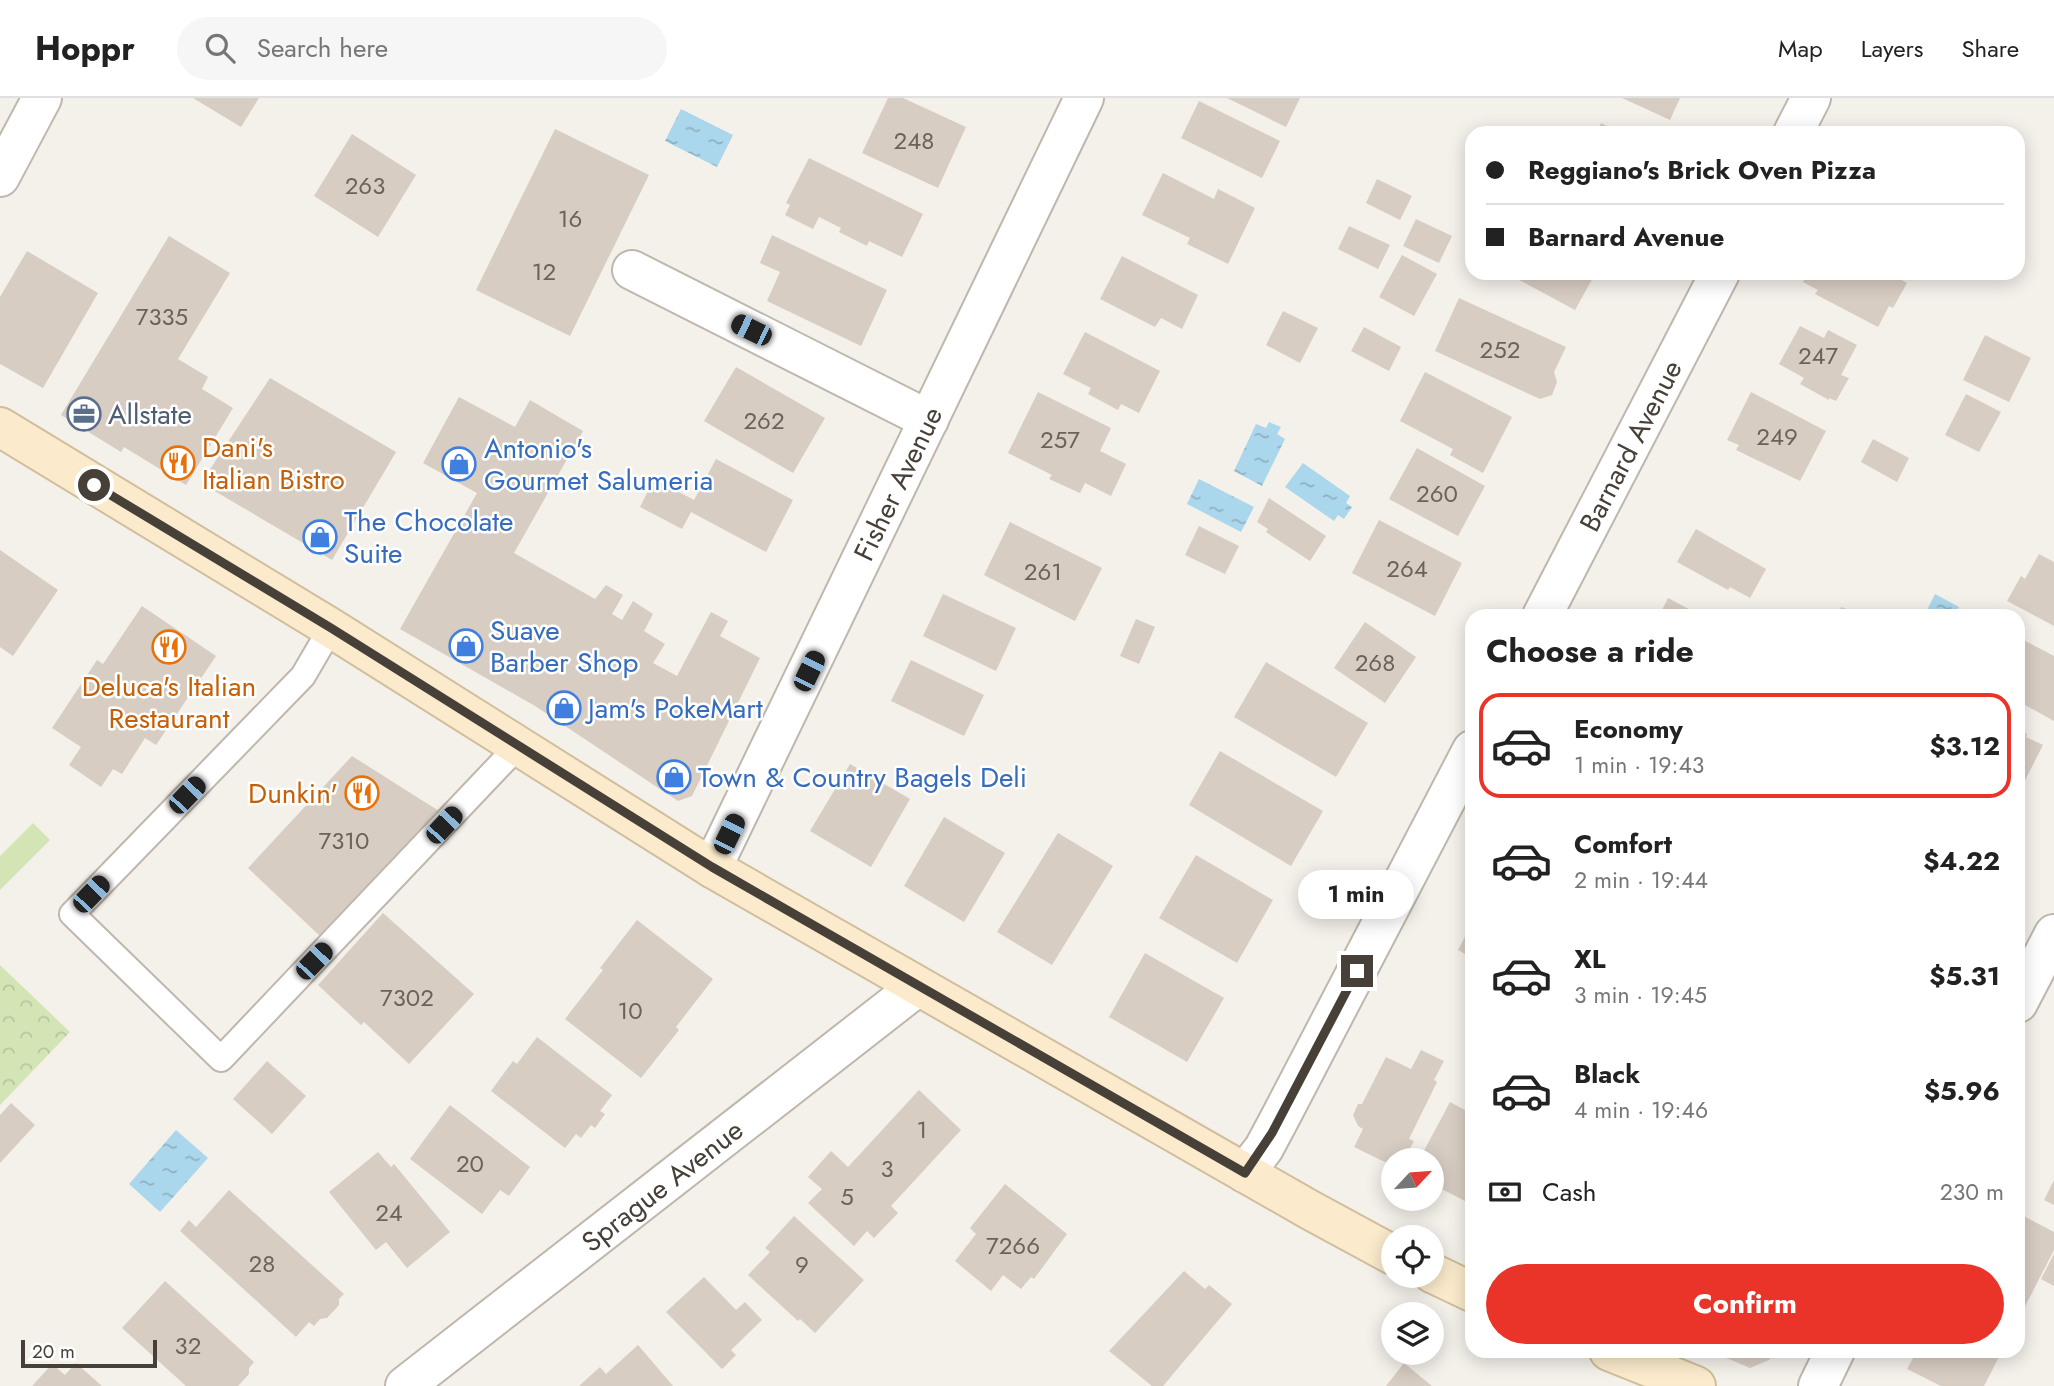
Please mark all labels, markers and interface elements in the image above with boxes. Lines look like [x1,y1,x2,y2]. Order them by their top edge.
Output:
search box [177,17,667,80]
text: Hoppr [35,25,135,72]
icon: search [201,29,239,67]
text: Search here [257,29,388,67]
text: Map [1778,31,1823,66]
text: Layers [1861,31,1923,66]
text: Share [1961,31,2019,66]
house number: 248 [894,123,934,158]
text: Reggiano's Brick Oven Pizza [1528,151,1876,189]
house number: 263 [345,168,385,203]
house number: 16 [558,201,582,236]
text: Barnard Avenue [1528,218,1724,256]
house number: 12 [532,254,556,289]
house number: 7335 [136,299,188,334]
car [728,311,775,349]
house number: 252 [1480,332,1520,367]
house number: 247 [1798,338,1839,373]
street label: Barnard Avenue [1569,353,1692,539]
place label: Allstate [108,394,192,435]
office icon: Allstate [65,395,103,433]
street label: Fisher Avenue [843,399,953,568]
house number: 262 [743,403,785,438]
house number: 249 [1756,419,1798,454]
house number: 257 [1040,422,1080,457]
place label: Dani's Italian Bistro [202,427,345,500]
place label: Antonio's Gourmet Salumeria [484,428,713,501]
restaurant icon: Dani's Italian Bistro [159,444,197,482]
shop icon: Antonio's Gourmet Salumeria [440,445,478,483]
route start [78,469,110,501]
house number: 260 [1416,476,1458,511]
place label: The Chocolate Suite [344,501,513,574]
shop icon: The Chocolate Suite [301,518,339,556]
house number: 264 [1386,551,1428,586]
house number: 261 [1024,554,1062,589]
place label: Suave Barber Shop [490,610,638,683]
shop icon: Suave Barber Shop [447,627,485,665]
restaurant icon: Deluca's Italian Restaurant [150,628,188,666]
text: Choose a ride [1486,628,1694,674]
house number: 268 [1355,645,1395,680]
car [791,648,828,694]
place label: Deluca's Italian Restaurant [82,666,256,739]
place label: Jam's PokeMart [584,688,763,729]
shop icon: Jam's PokeMart [545,689,583,727]
text: Economy [1574,710,1683,748]
icon: car [1490,714,1553,777]
text: $3.12 [1929,727,2000,765]
text: 1 min · 19:43 [1574,748,1704,782]
place label: Town & Country Bagels Deli [698,757,1027,798]
shop icon: Town & Country Bagels Deli [655,758,693,796]
car [165,773,210,817]
place label: Dunkin' [248,773,338,814]
restaurant icon: Dunkin' [343,774,381,812]
car [422,802,467,848]
car [711,811,748,857]
house number: 7310 [319,823,369,858]
text: Comfort [1574,825,1672,863]
icon: car [1490,829,1553,892]
text: $4.22 [1923,842,2000,880]
text: 2 min · 19:44 [1574,863,1708,897]
callout: 1 min [1299,870,1415,918]
car [69,872,114,916]
text: 1 min [1327,877,1385,911]
car [292,939,337,983]
text: XL [1574,940,1606,978]
icon: car [1490,944,1553,1007]
route end [1341,955,1373,987]
text: $5.31 [1929,957,2000,995]
text: 3 min · 19:45 [1574,978,1707,1012]
house number: 7302 [380,980,434,1015]
house number: 10 [617,993,643,1028]
text: Black [1574,1055,1640,1093]
icon: car [1490,1059,1553,1122]
text: $5.96 [1924,1072,2000,1110]
text: 4 min · 19:46 [1574,1093,1708,1127]
street label: Sprague Avenue [573,1109,752,1262]
house number: 1 [917,1112,927,1147]
house number: 20 [456,1146,484,1181]
north arrow [1381,1148,1444,1211]
map controls [1381,1148,1444,1365]
house number: 3 [880,1151,894,1186]
icon: cash [1486,1173,1524,1211]
text: Cash [1542,1173,1596,1211]
text: 230 m [1940,1175,2004,1209]
house number: 5 [840,1179,854,1214]
house number: 24 [375,1195,403,1230]
button: locate [1381,1225,1444,1288]
house number: 7266 [986,1228,1040,1263]
house number: 28 [249,1246,275,1281]
house number: 9 [795,1247,809,1282]
button: Confirm [1486,1264,2004,1344]
button: layers [1381,1302,1444,1365]
house number: 32 [175,1328,201,1363]
scale bar [21,1337,158,1369]
text: 20 m [32,1338,75,1365]

